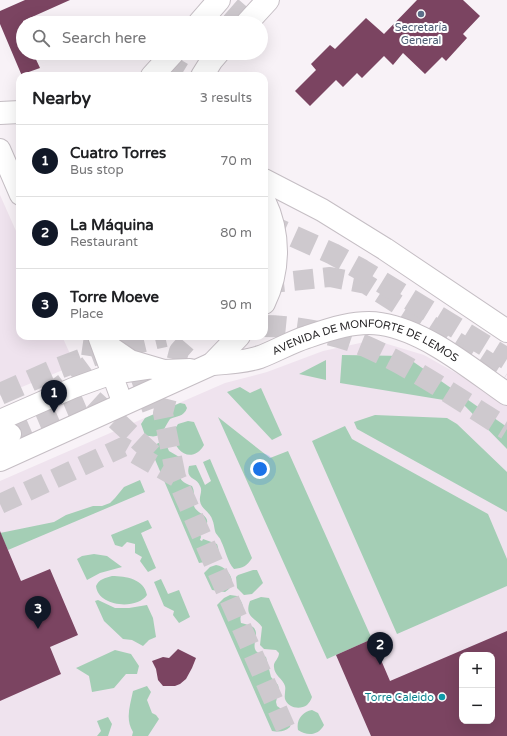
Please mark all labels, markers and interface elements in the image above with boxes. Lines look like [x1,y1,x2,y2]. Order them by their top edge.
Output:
marker: Secretaría General [416,9,426,19]
search box [16,16,268,60]
place label: Secretaría General [395,21,447,47]
icon: search [30,27,52,49]
text: Search here [62,29,146,47]
text: Nearby [32,88,91,109]
text: 3 results [200,90,252,106]
text: Cuatro Torres [70,144,166,162]
text: 1 [41,153,49,169]
text: 70 m [220,153,252,169]
text: Bus stop [70,162,124,178]
text: La Máquina [70,216,154,234]
text: 2 [41,225,49,241]
text: 80 m [220,225,252,241]
text: Restaurant [70,234,138,250]
text: Torre Moeve [70,288,159,306]
text: 3 [41,297,49,313]
text: 90 m [220,297,252,313]
text: Place [70,306,103,322]
text: AVENIDA DE MONFORTE DE LEMOS [270,316,461,364]
street label: AVENIDA DE MONFORTE DE LEMOS [265,346,463,370]
pin: 1 [41,380,67,413]
your location [250,459,270,479]
pin: 3 [25,596,51,629]
pin: 2 [367,632,393,665]
map controls [459,652,495,724]
button: + [459,652,495,688]
button: − [459,688,495,724]
place label: Torre Caleido [365,691,434,704]
marker: Torre Caleido [437,692,447,702]

